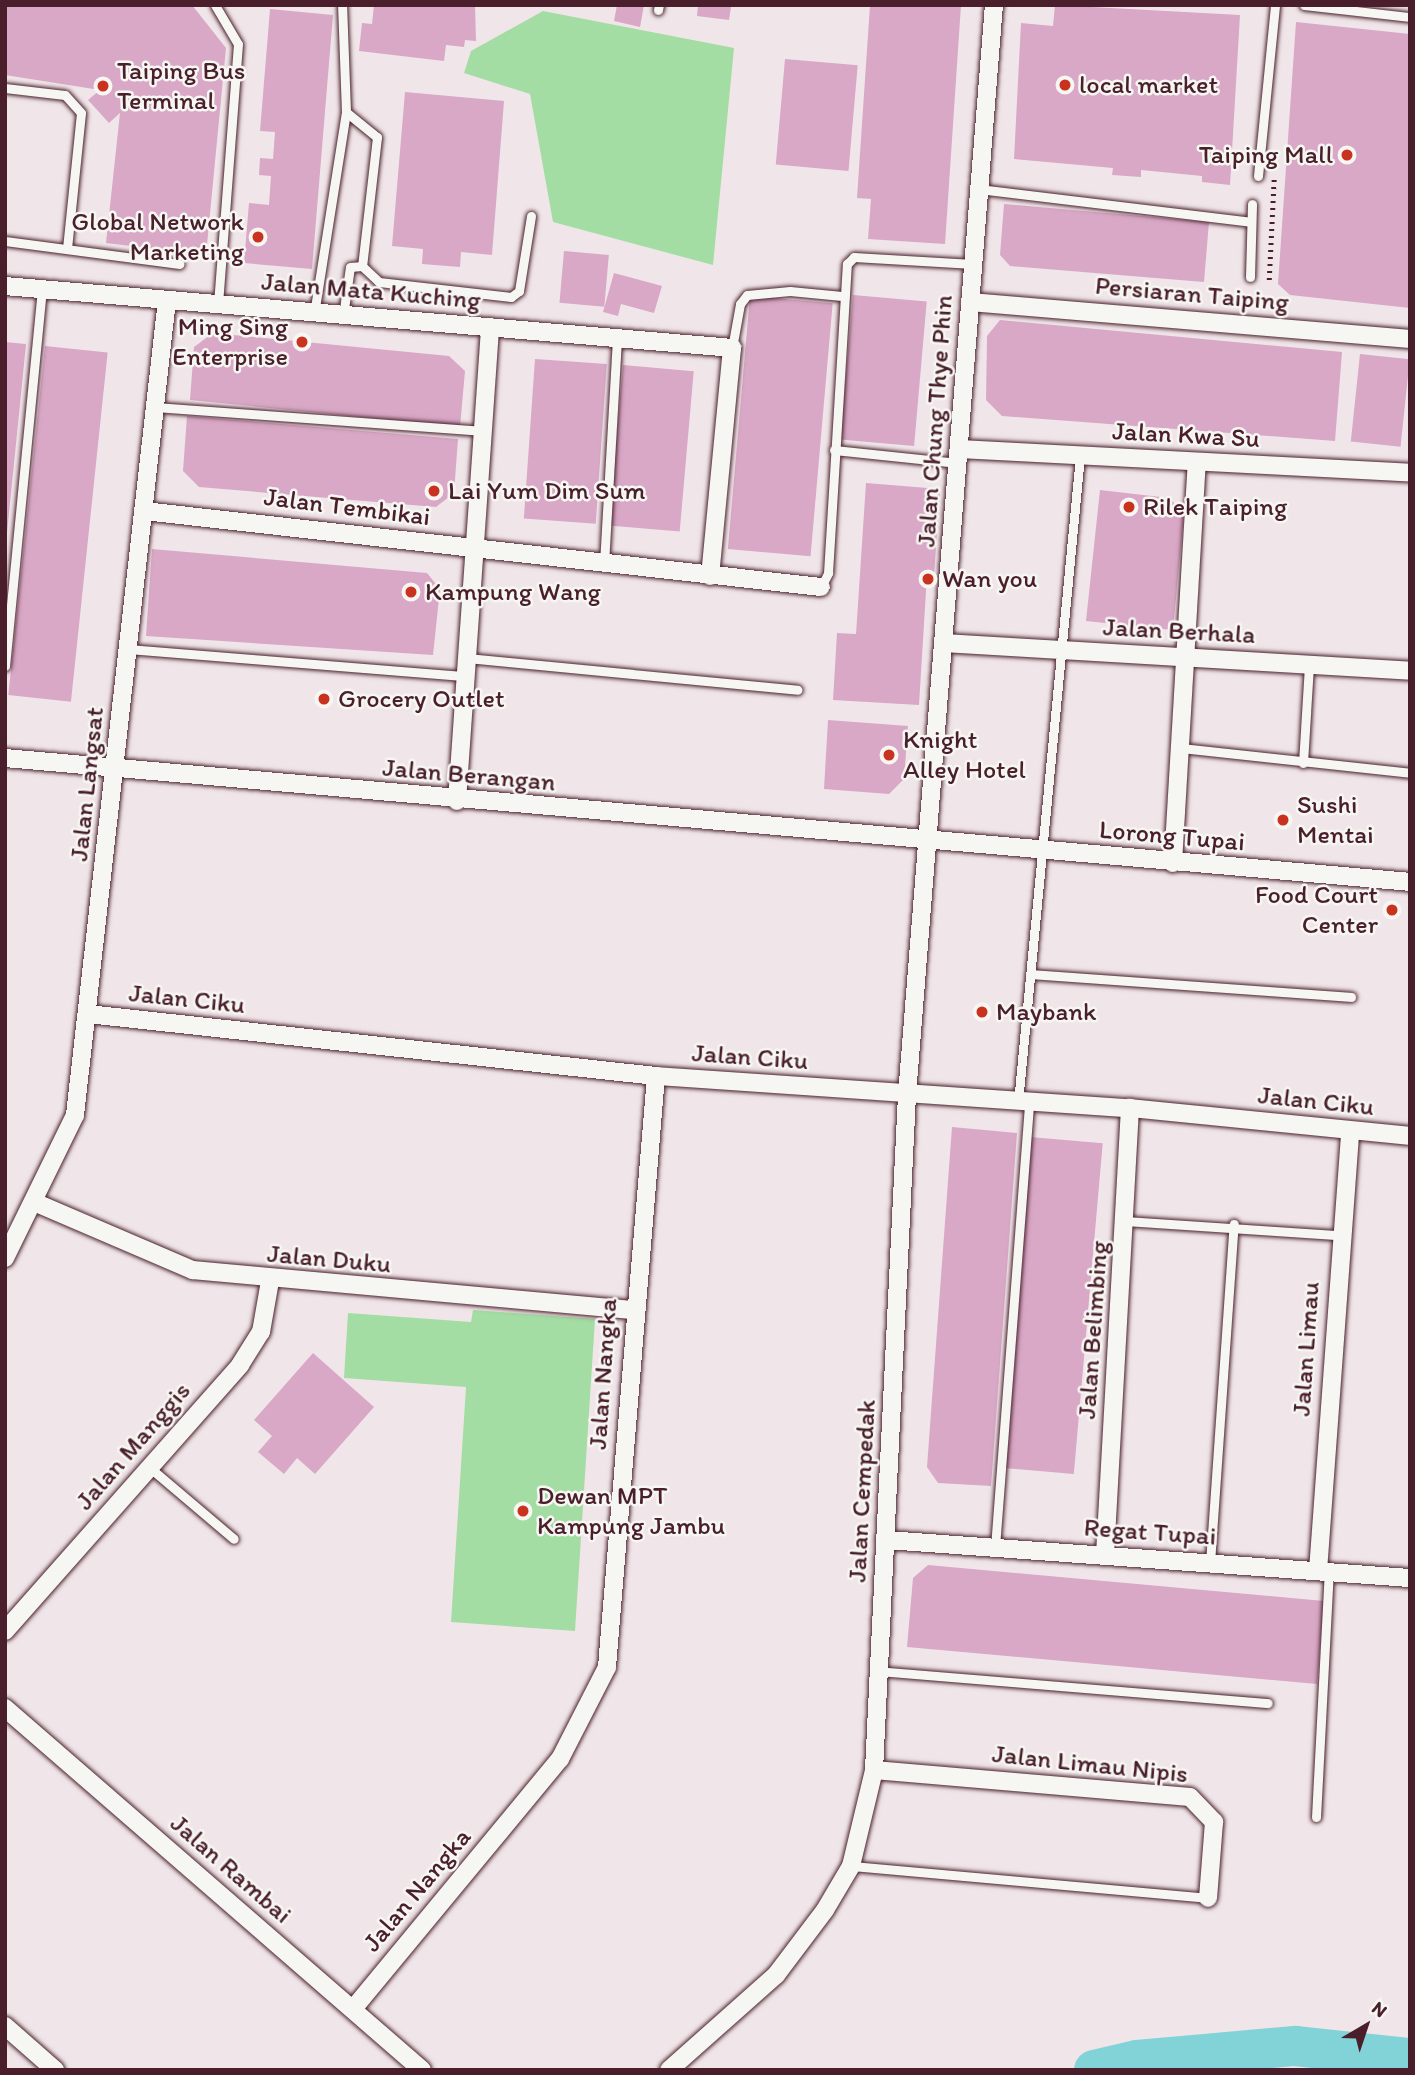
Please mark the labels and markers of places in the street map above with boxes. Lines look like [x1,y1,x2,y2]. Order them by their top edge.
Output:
place label: Taiping Bus Terminal [117,55,245,116]
place label: local market [1079,69,1218,101]
marker: local market [1057,77,1073,93]
marker: Taiping Bus Terminal [95,78,111,94]
place label: Taiping Mall [1199,139,1333,171]
marker: Taiping Mall [1339,147,1355,163]
place label: Global Network Marketing [71,206,244,268]
marker: Global Network Marketing [250,229,266,245]
place label: Ming Sing Enterprise [172,311,288,372]
marker: Ming Sing Enterprise [294,334,310,350]
place label: Lai Yum Dim Sum [448,475,646,507]
marker: Lai Yum Dim Sum [426,483,442,499]
place label: Rilek Taiping [1143,491,1284,523]
marker: Rilek Taiping [1121,499,1137,515]
place label: Wan you [942,563,1037,595]
marker: Wan you [920,571,936,587]
place label: Kampung Wang [425,576,601,608]
marker: Kampung Wang [403,584,419,600]
place label: Grocery Outlet [338,683,505,715]
marker: Grocery Outlet [316,691,332,707]
place label: Knight Alley Hotel [903,724,1026,786]
marker: Knight Alley Hotel [881,747,897,763]
place label: Sushi Mentai [1297,789,1374,850]
marker: Sushi Mentai [1275,812,1291,828]
place label: Food Court Center [1255,879,1378,940]
marker: Food Court Center [1384,902,1400,918]
place label: Maybank [996,996,1096,1028]
marker: Maybank [974,1004,990,1020]
place label: Dewan MPT Kampung Jambu [537,1480,725,1542]
marker: Dewan MPT Kampung Jambu [515,1503,531,1519]

